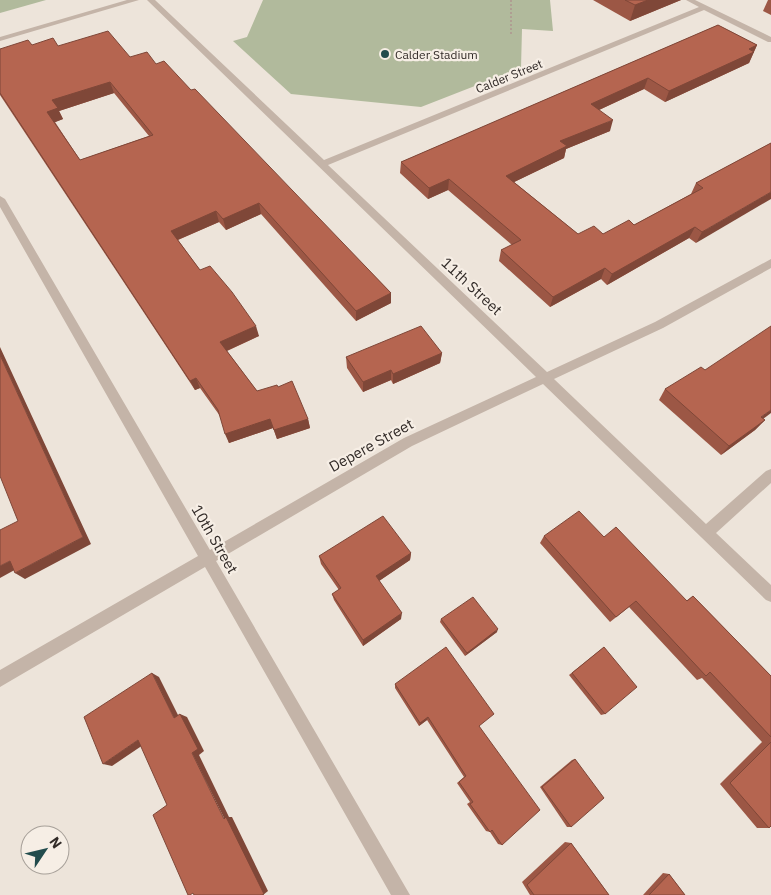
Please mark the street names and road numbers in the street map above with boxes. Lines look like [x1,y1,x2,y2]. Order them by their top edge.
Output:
street label: Calder Street [473,56,545,96]
street label: 11th Street [438,253,506,319]
street label: Depere Street [325,414,417,476]
street label: 10th Street [188,501,242,577]

